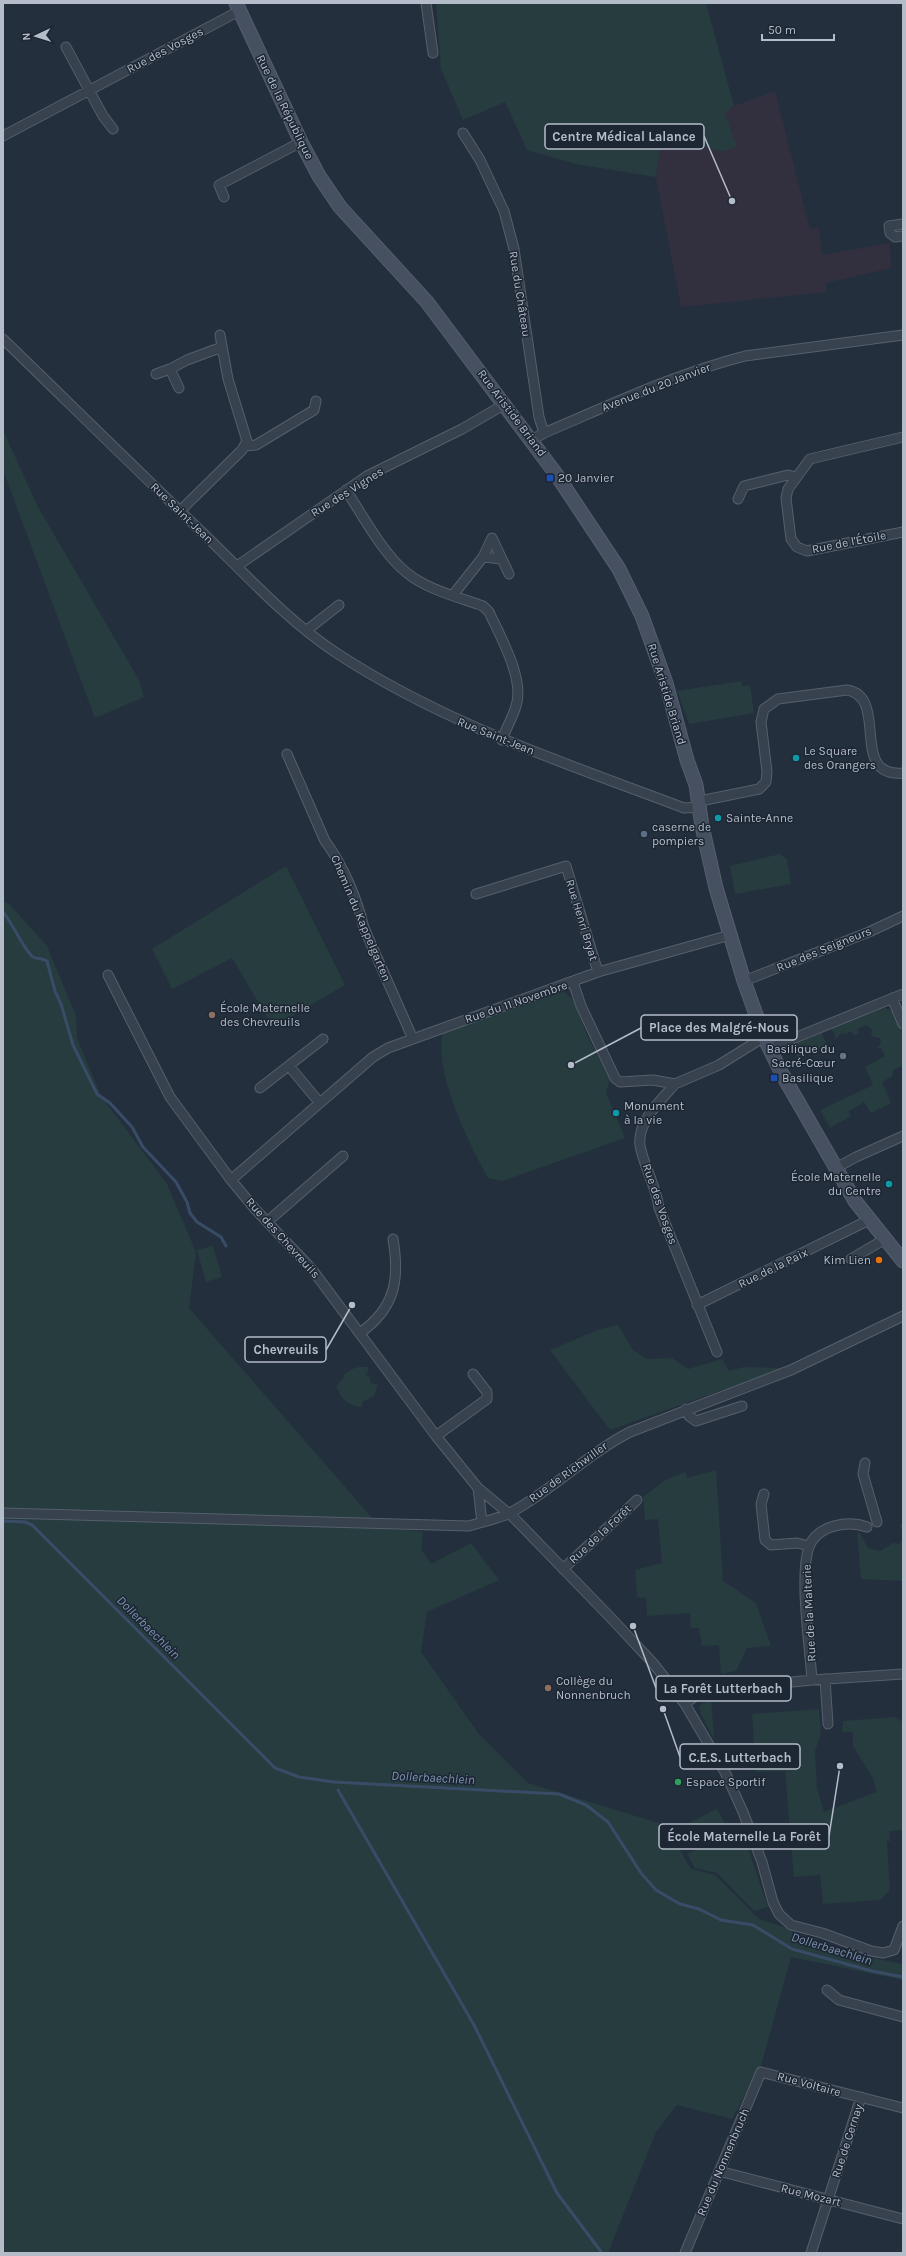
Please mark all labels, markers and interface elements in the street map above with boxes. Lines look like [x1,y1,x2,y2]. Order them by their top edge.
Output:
north arrow [16,16,56,56]
scale bar [762,16,834,42]
text: 50 m [768,23,796,37]
street label: Rue des Vosges [124,24,206,76]
text: N [20,32,33,41]
street label: Rue de la République [254,52,316,162]
callout: Centre Médical Lalance [545,124,704,149]
text: Centre Médical Lalance [552,129,696,144]
street label: Rue du Château [506,250,534,338]
street label: Avenue du 20 Janvier [600,360,713,414]
street label: Rue Aristide Briand [475,367,549,459]
street label: Rue des Vignes [308,464,386,520]
place label: 20 Janvier [558,471,614,485]
marker: 20 Janvier [545,473,555,483]
street label: Rue Saint-Jean [148,480,216,546]
street label: Rue de l'Étoile [810,527,887,556]
street label: Rue Aristide Briand [645,642,689,746]
street label: Rue Saint-Jean [455,714,537,758]
place label: Le Square des Orangers [804,744,876,772]
marker: Le Square des Orangers [791,753,801,763]
place label: Sainte-Anne [726,811,793,825]
marker: Sainte-Anne [713,813,723,823]
place label: caserne de pompiers [652,820,711,848]
marker: caserne de pompiers [639,829,649,839]
street label: Chemin du Kappelgarten [328,853,394,983]
street label: Rue Henri Bryat [563,878,601,963]
street label: Rue des Seigneurs [774,924,874,974]
street label: Rue du 11 Novembre [463,978,569,1026]
place label: École Maternelle des Chevreuils [220,1000,310,1029]
marker: École Maternelle des Chevreuils [207,1010,217,1020]
callout: Place des Malgré-Nous [641,1015,797,1040]
text: Place des Malgré-Nous [649,1020,789,1035]
place label: Basilique du Sacré-Cœur [766,1042,836,1070]
marker: Basilique du Sacré-Cœur [838,1051,848,1061]
place label: Basilique [782,1071,833,1085]
marker: Basilique [769,1073,779,1083]
place label: Monument à la vie [624,1099,685,1127]
marker: Monument à la vie [611,1108,621,1118]
street label: Rue des Vosges [640,1162,680,1246]
place label: École Maternelle du Centre [791,1169,881,1198]
marker: École Maternelle du Centre [884,1179,894,1189]
street label: Rue des Chevreuils [243,1195,323,1281]
street label: Rue de la Paix [736,1245,810,1291]
place label: Kim Lien [823,1253,871,1267]
marker: Kim Lien [874,1255,884,1265]
callout: Chevreuils [245,1337,326,1362]
text: Chevreuils [253,1342,319,1357]
street label: Rue de Richwiller [526,1438,611,1505]
street label: Rue de la Forêt [566,1501,634,1566]
street label: Rue de la Malterie [799,1564,819,1662]
water label: Dollerbaechlein [114,1593,183,1662]
place label: Collège du Nonnenbruch [556,1674,631,1702]
callout: La Forêt Lutterbach [656,1676,791,1701]
text: La Forêt Lutterbach [663,1681,783,1696]
marker: Collège du Nonnenbruch [543,1683,553,1693]
callout: C.E.S. Lutterbach [680,1744,800,1769]
text: C.E.S. Lutterbach [688,1750,792,1765]
water label: Dollerbaechlein [391,1768,475,1787]
place label: Espace Sportif [686,1775,766,1789]
marker: Espace Sportif [673,1777,683,1787]
callout: École Maternelle La Forêt [659,1824,829,1849]
text: École Maternelle La Forêt [667,1827,821,1844]
water label: Dollerbaechlein [790,1929,874,1968]
street label: Rue Voltaire [776,2069,842,2099]
street label: Rue de Cernay [828,2102,866,2180]
street label: Rue du Nonnenbruch [694,2106,752,2218]
street label: Rue Mozart [779,2181,843,2209]

